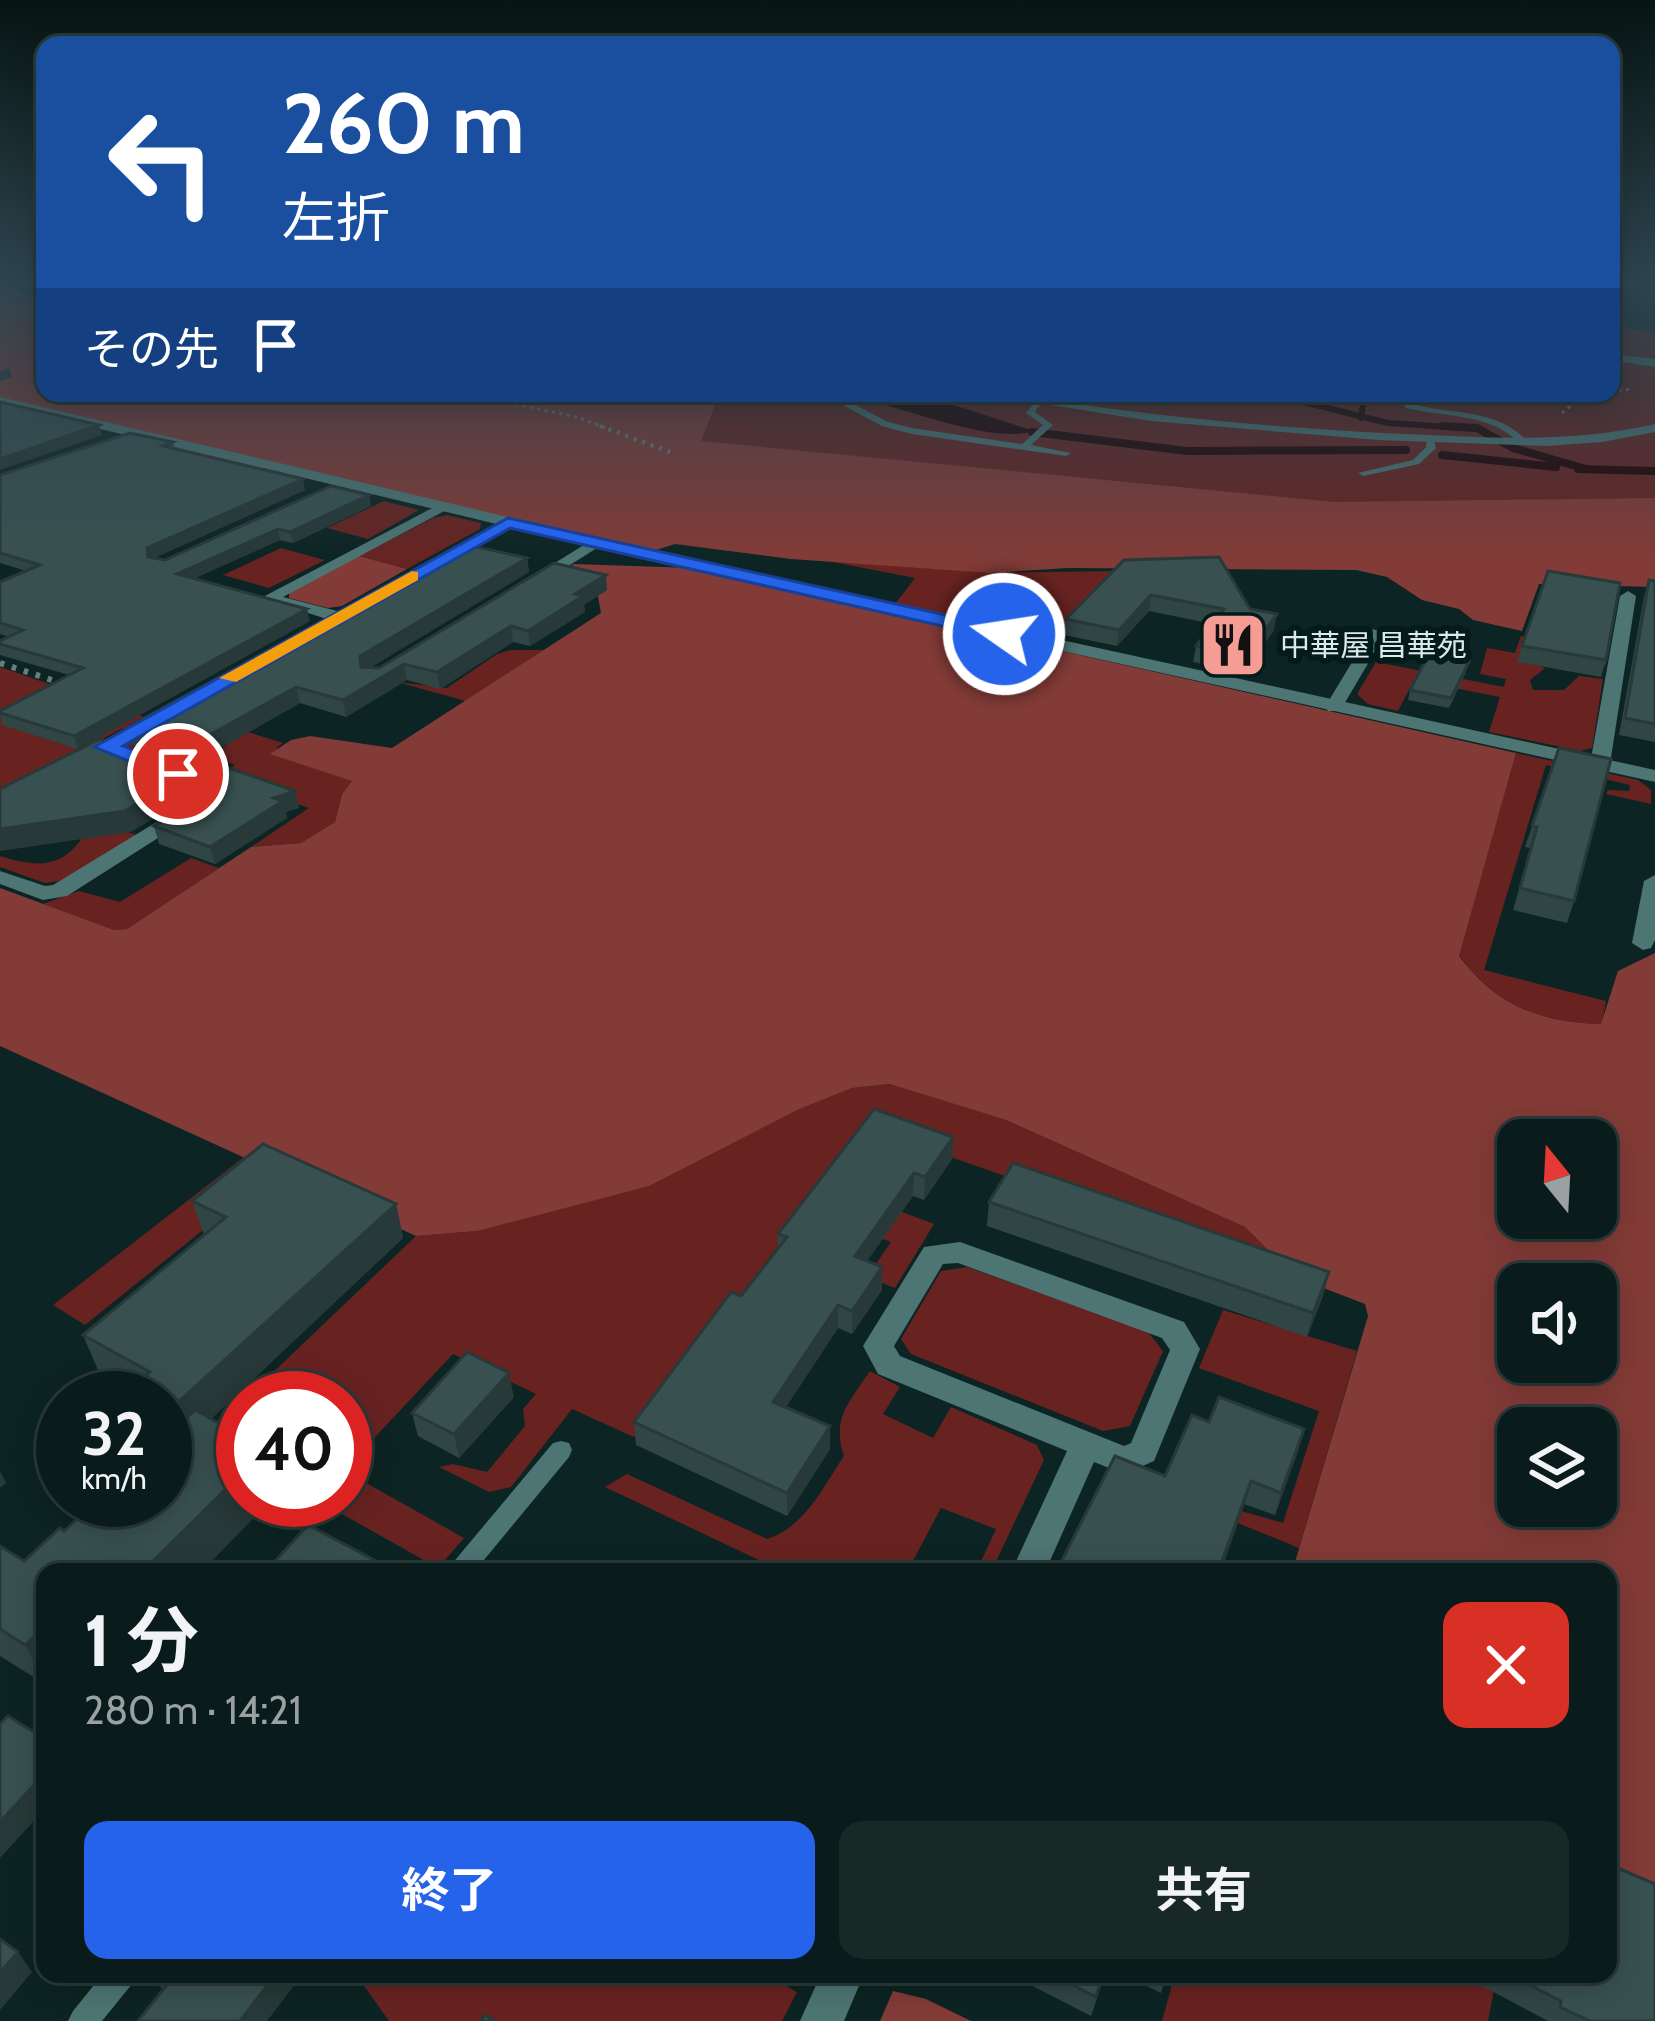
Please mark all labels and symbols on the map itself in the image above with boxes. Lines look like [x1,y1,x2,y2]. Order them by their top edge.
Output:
position arrow [941,571,1067,697]
restaurant icon: 中華屋 昌華苑 [1198,610,1268,680]
place label: 中華屋 昌華苑 [1280,627,1467,664]
pin [127,723,229,825]
north arrow [1497,1119,1617,1239]
speed limit sign: 40 [216,1371,372,1527]

